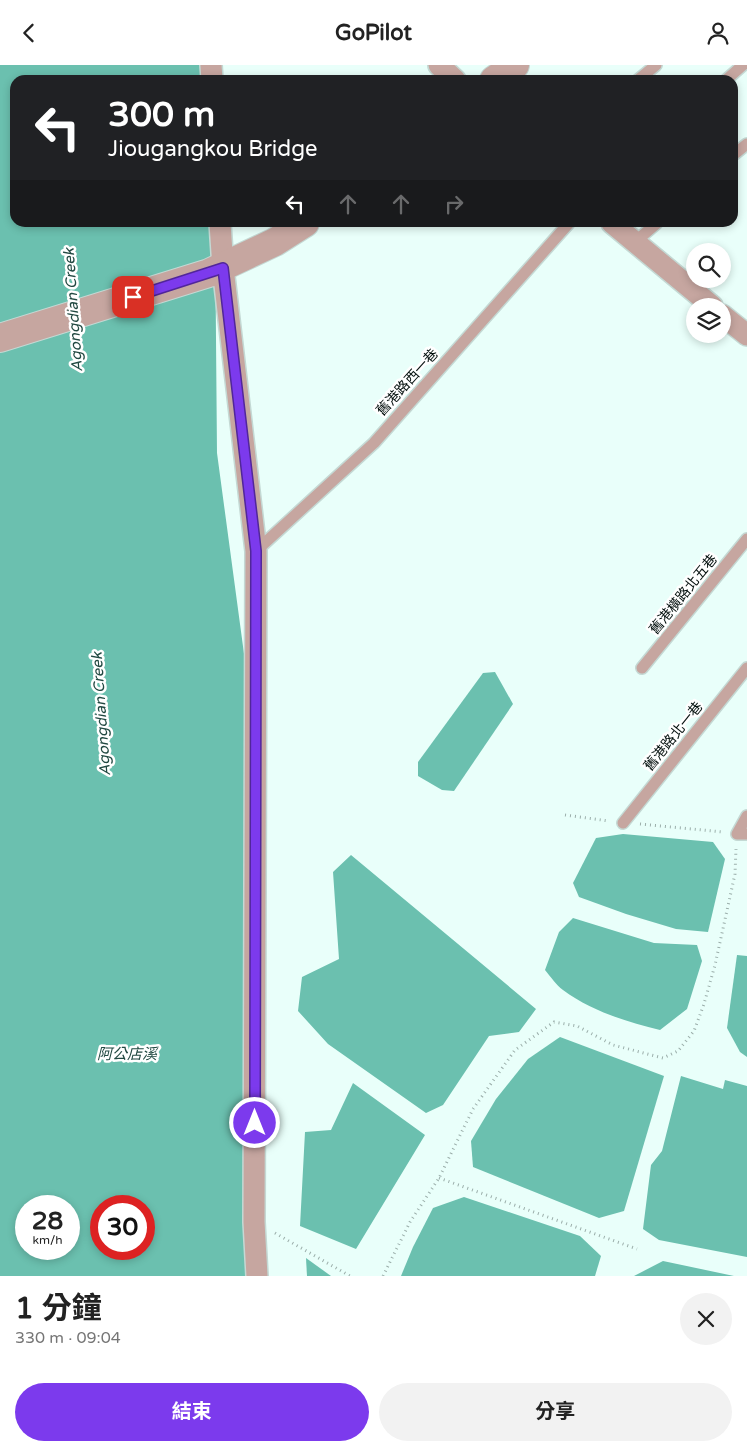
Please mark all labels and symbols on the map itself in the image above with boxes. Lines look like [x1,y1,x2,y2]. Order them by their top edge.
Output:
water label: Agongdian Creek [60,246,86,372]
pin [112,276,154,318]
street label: 舊港路西一巷 [373,345,442,419]
street label: 舊港橫路北五巷 [646,551,721,638]
water label: Agongdian Creek [88,650,114,776]
street label: 舊港路北一巷 [640,698,706,774]
water label: 阿公店溪 [97,1045,159,1063]
position arrow [228,1096,280,1148]
speed limit sign: 30 [90,1195,155,1260]

